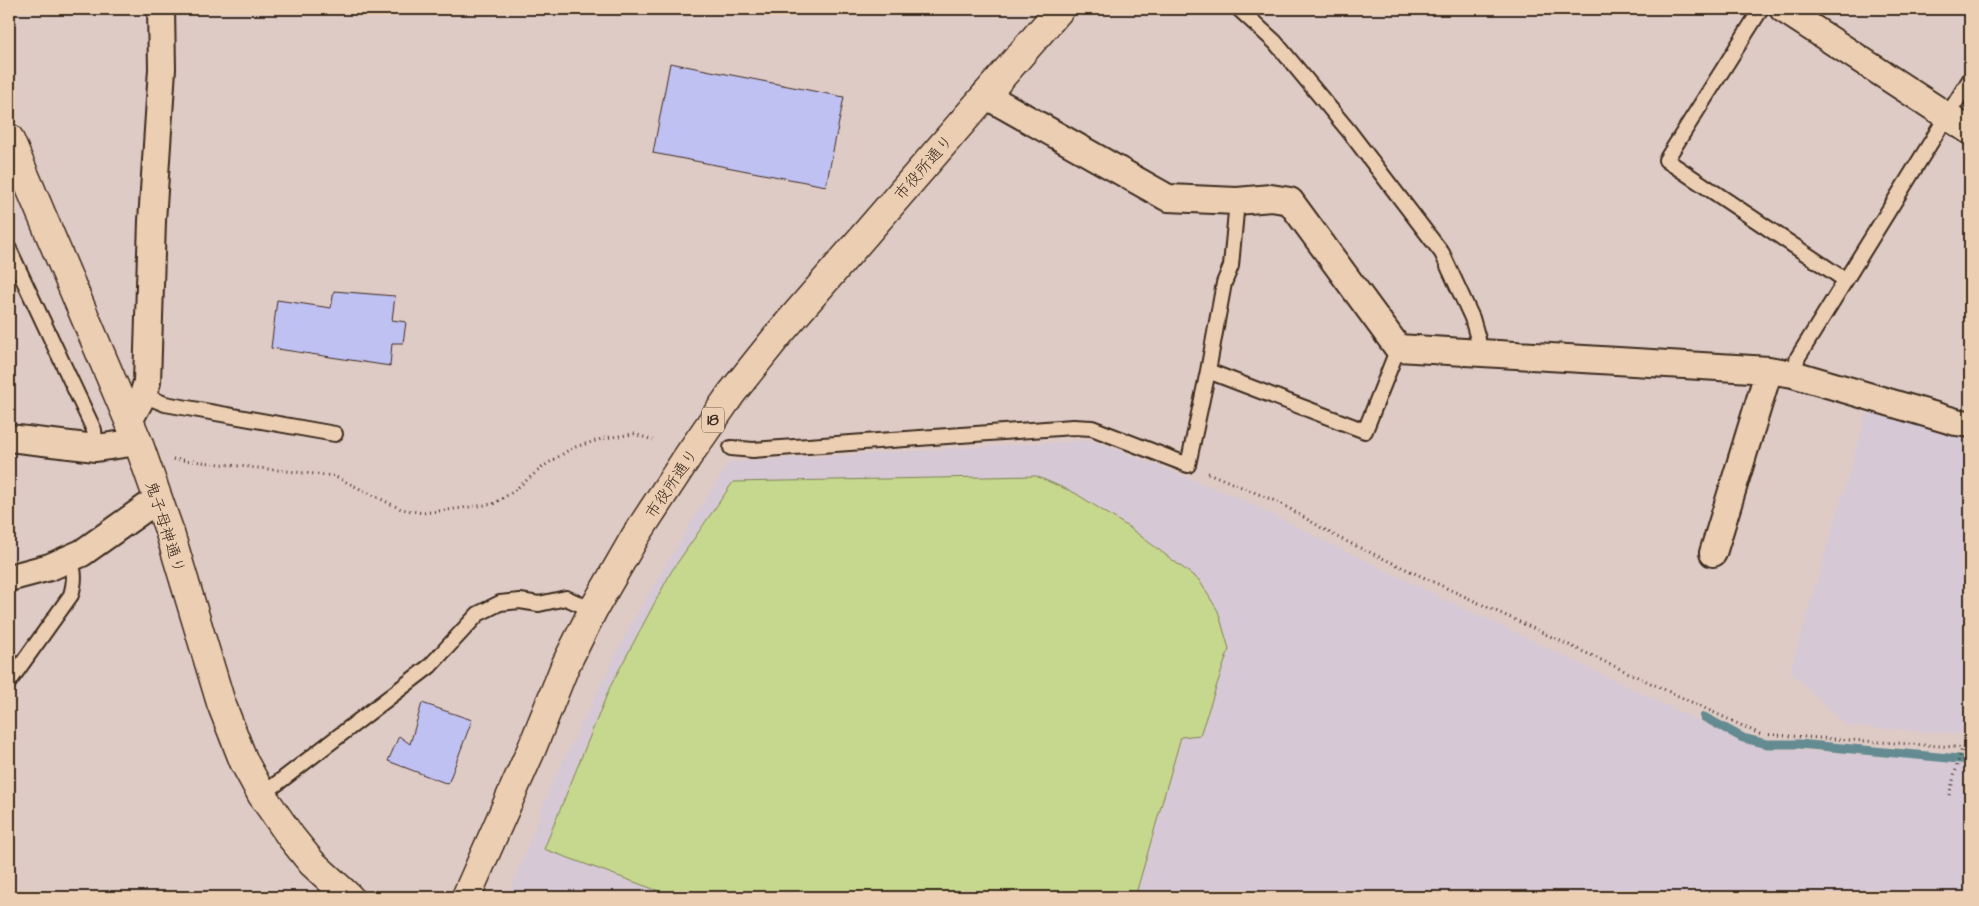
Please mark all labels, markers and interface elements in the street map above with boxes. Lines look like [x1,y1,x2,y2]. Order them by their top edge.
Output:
street label: 市役所通り [889,130,958,205]
road number: 18 [702,408,724,432]
street label: 市役所通り [640,444,703,523]
street label: 鬼子母神通り [140,478,190,576]

